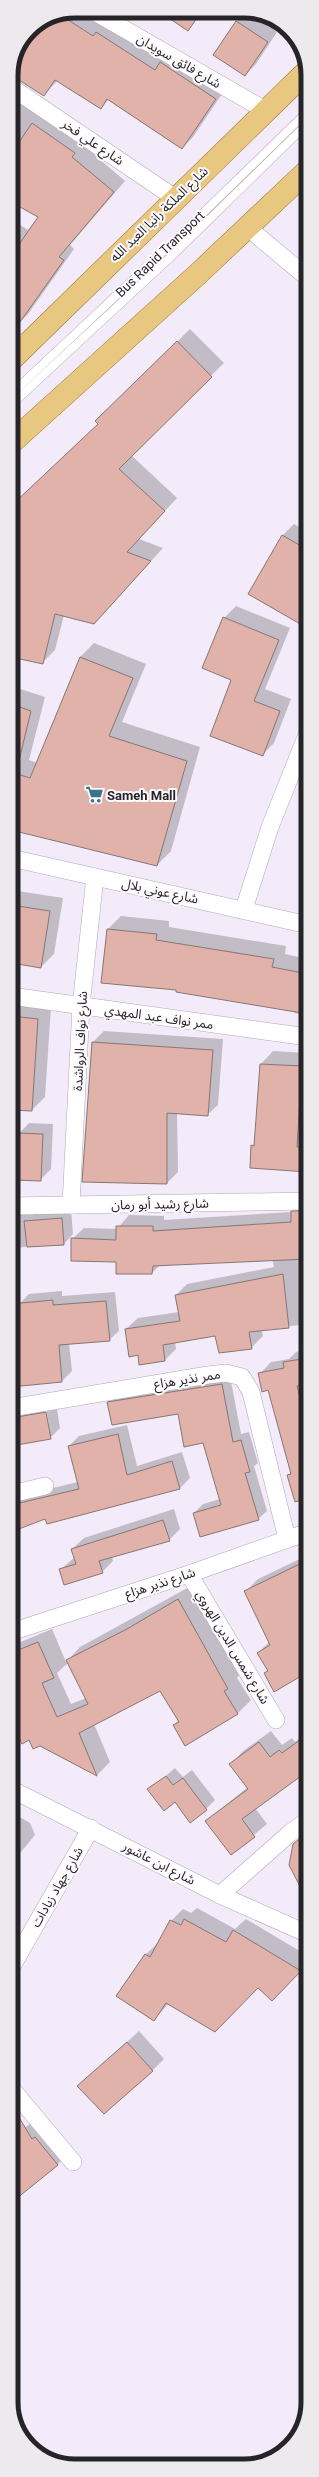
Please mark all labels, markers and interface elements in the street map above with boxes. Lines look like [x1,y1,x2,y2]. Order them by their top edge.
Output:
street label: شارع فائق سويدان [133,31,224,94]
street label: شارع علي فخر [57,115,127,171]
street label: شارع الملكة رانيا العبد الله [107,163,213,267]
street label: Bus Rapid Transport [113,208,207,300]
supermarket icon: Sameh Mall [84,785,104,805]
place label: Sameh Mall [107,788,176,803]
street label: شارع عوني بلال [120,876,200,909]
street label: شارع نواف الرواشدة [70,991,93,1092]
street label: ممر نواف عبد المهدي [103,1002,215,1035]
street label: شارع رشيد أبو رمان [111,1195,209,1215]
street label: ممر نذير هزاع [153,1366,222,1395]
street label: شارع نذير هزاع [123,1565,198,1604]
street label: شارع شمس الدين الهروي [191,1587,273,1708]
street label: شارع ابن عاشور [118,1838,198,1890]
street label: شارع جهاد زيادات [28,1844,89,1931]

